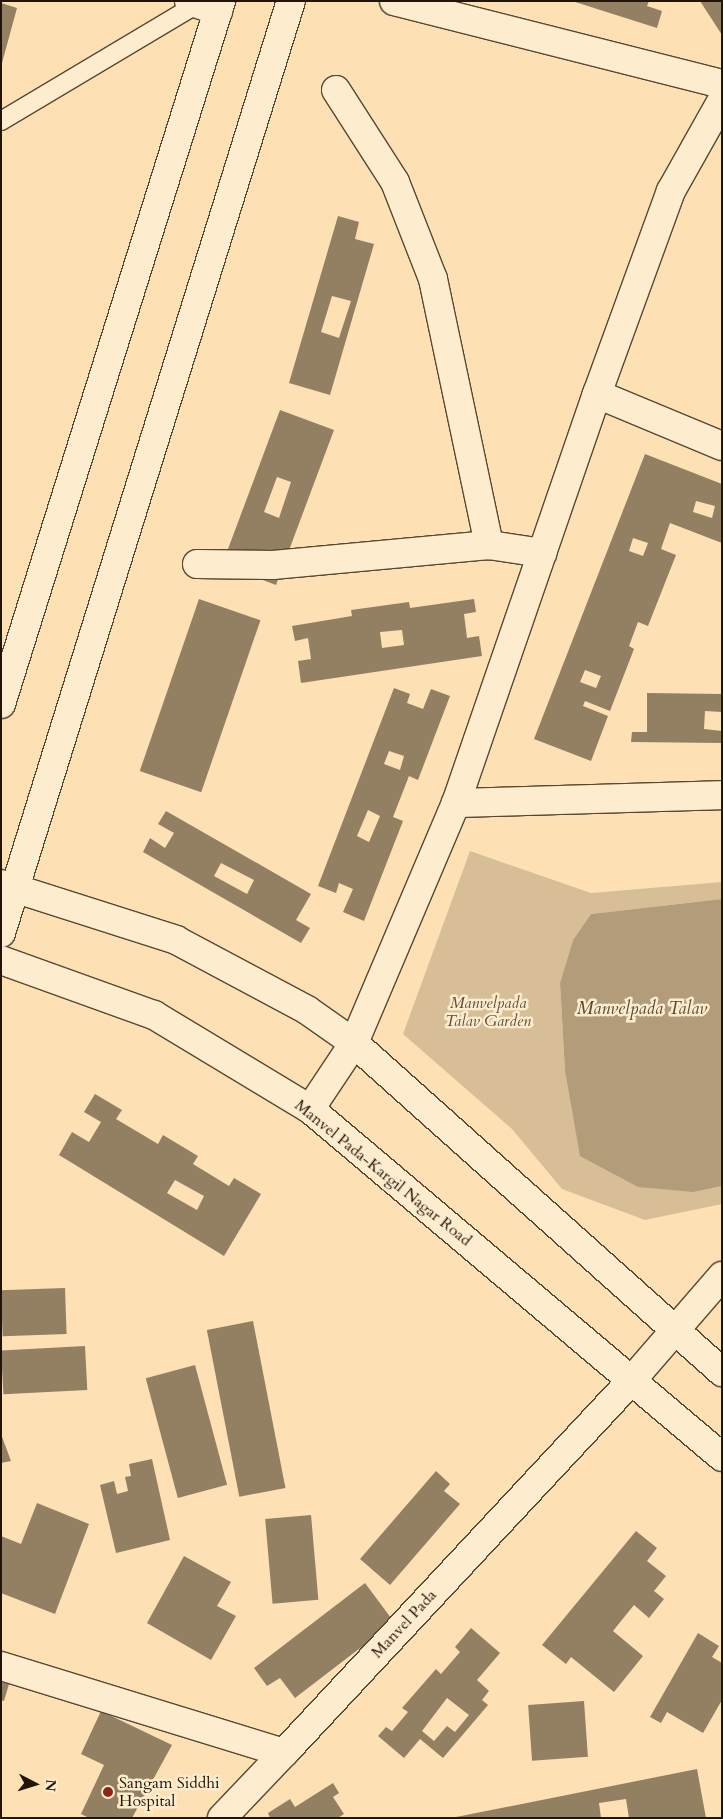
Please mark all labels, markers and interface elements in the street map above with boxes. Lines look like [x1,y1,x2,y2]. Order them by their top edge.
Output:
park label: Manvelpada Talav Garden [445,993,531,1031]
water label: Manvelpada Talav [577,998,707,1020]
street label: Manvel Pada-Kargil Nagar Road [291,1096,475,1250]
street label: Manvel Pada [367,1586,441,1662]
north arrow [10,1759,60,1809]
place label: Sangam Siddhi Hospital [119,1773,220,1811]
text: N [40,1778,60,1792]
marker: Sangam Siddhi Hospital [101,1785,115,1799]

